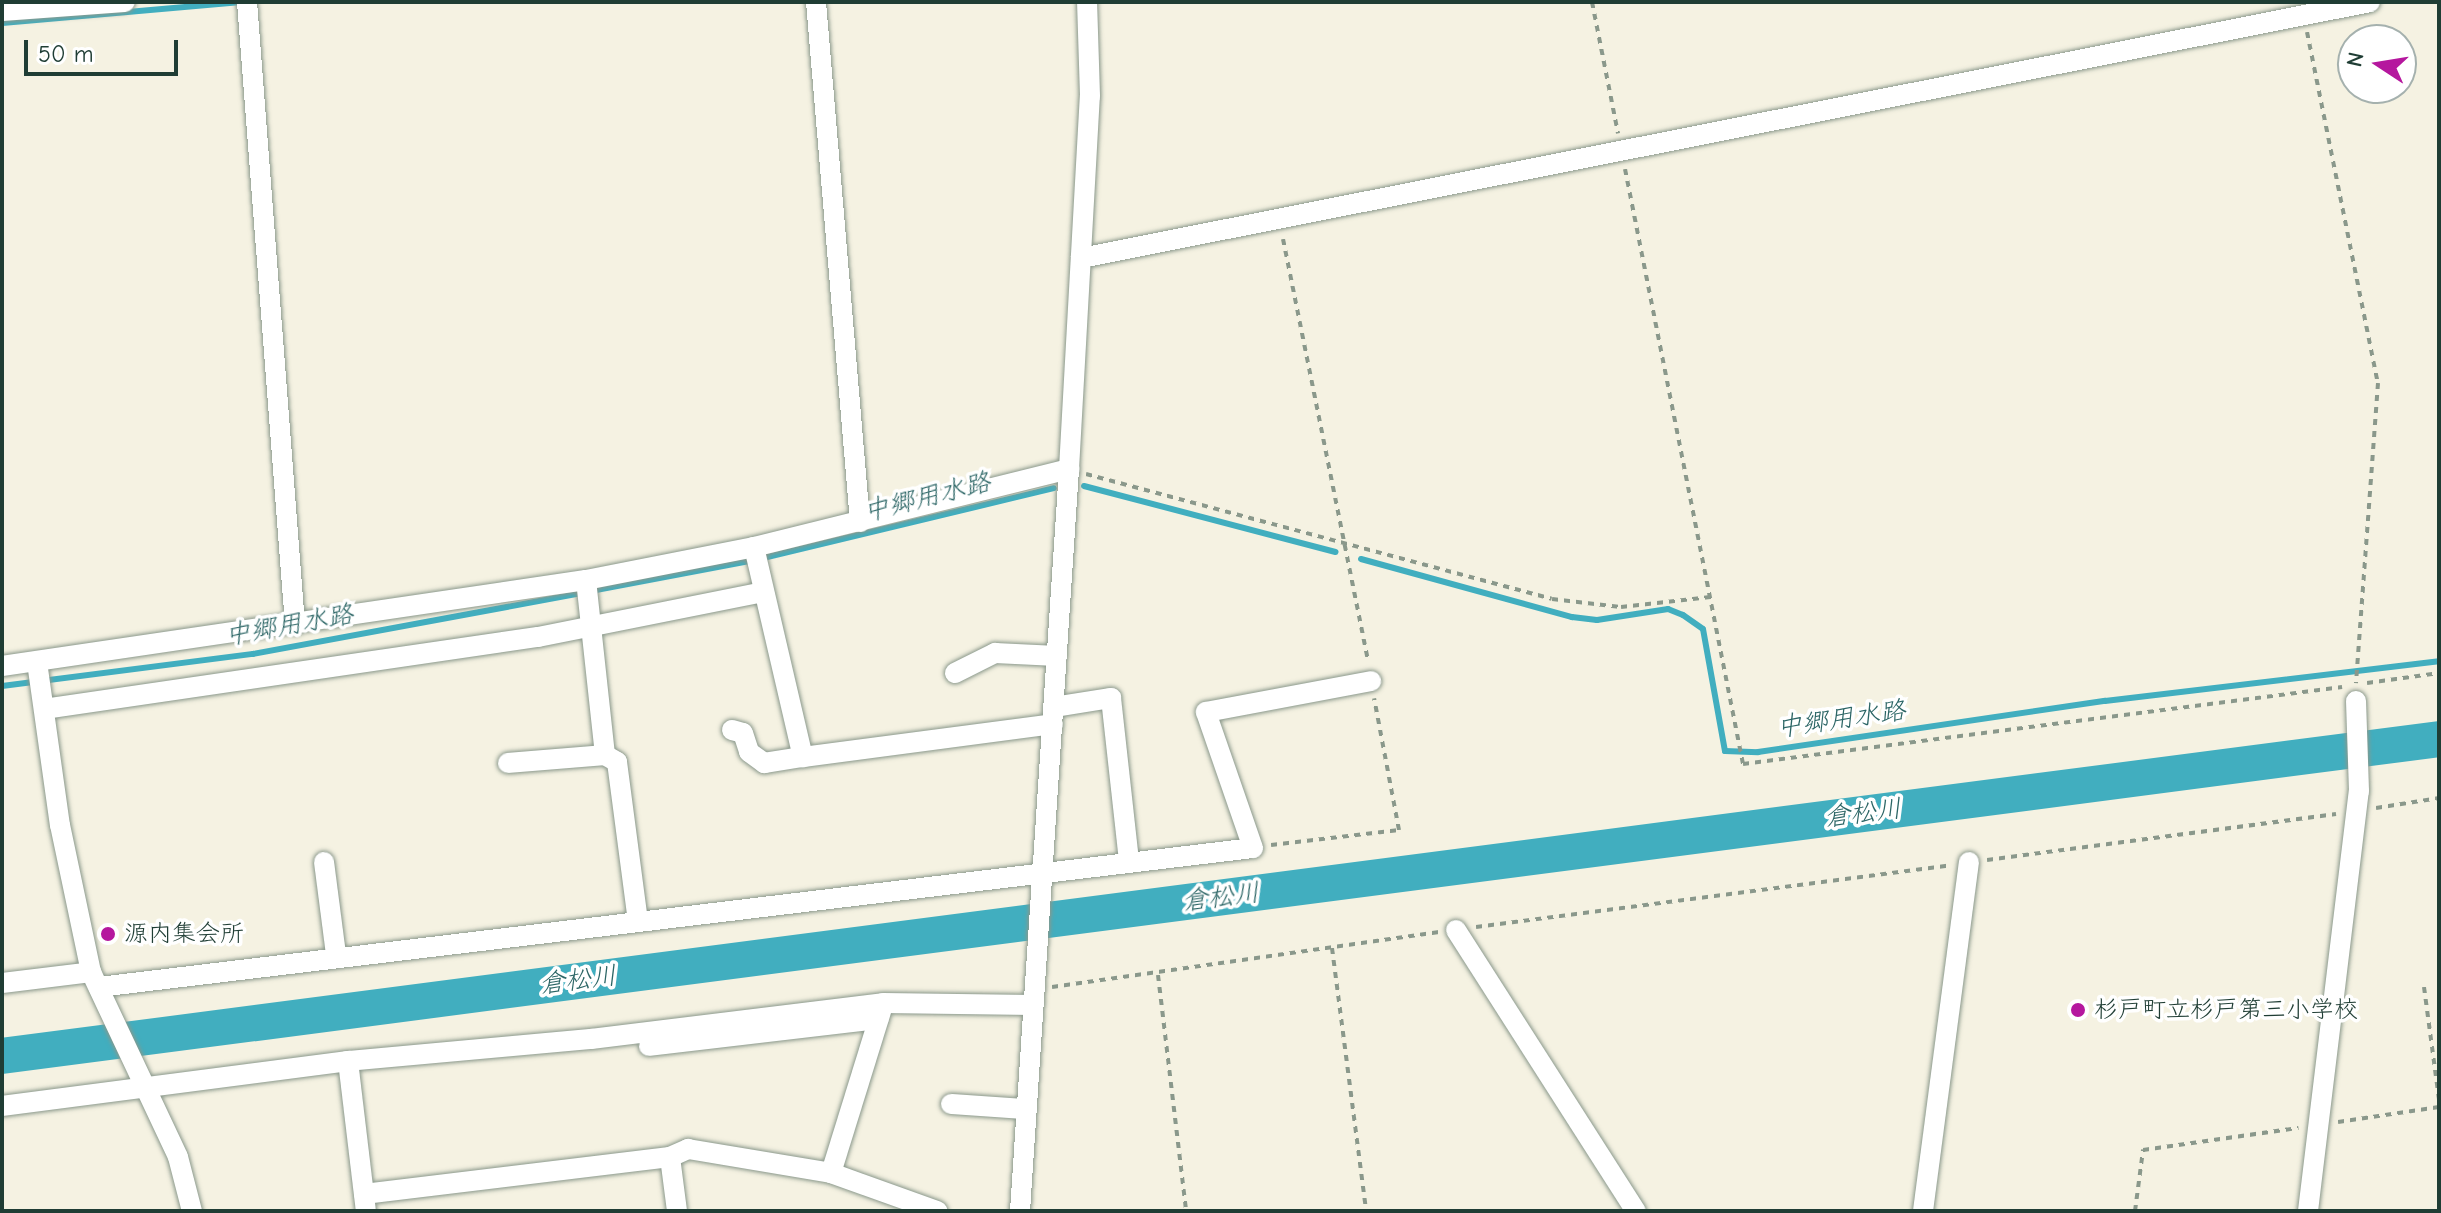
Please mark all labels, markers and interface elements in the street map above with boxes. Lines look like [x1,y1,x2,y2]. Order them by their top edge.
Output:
scale bar [28,24,182,74]
north arrow [2337,24,2417,104]
text: 50 m [38,40,94,68]
text: N [2341,50,2370,69]
water label: 中郷用水路 [860,467,994,529]
water label: 中郷用水路 [222,599,356,653]
water label: 中郷用水路 [1774,696,1908,744]
water label: 倉松川 [1822,794,1904,834]
water label: 倉松川 [1180,878,1262,918]
place label: 源内集会所 [124,920,244,948]
marker: 源内集会所 [99,925,117,943]
water label: 倉松川 [537,961,619,1001]
place label: 杉戸町立杉戸第三小学校 [2094,996,2358,1024]
marker: 杉戸町立杉戸第三小学校 [2069,1001,2087,1019]

